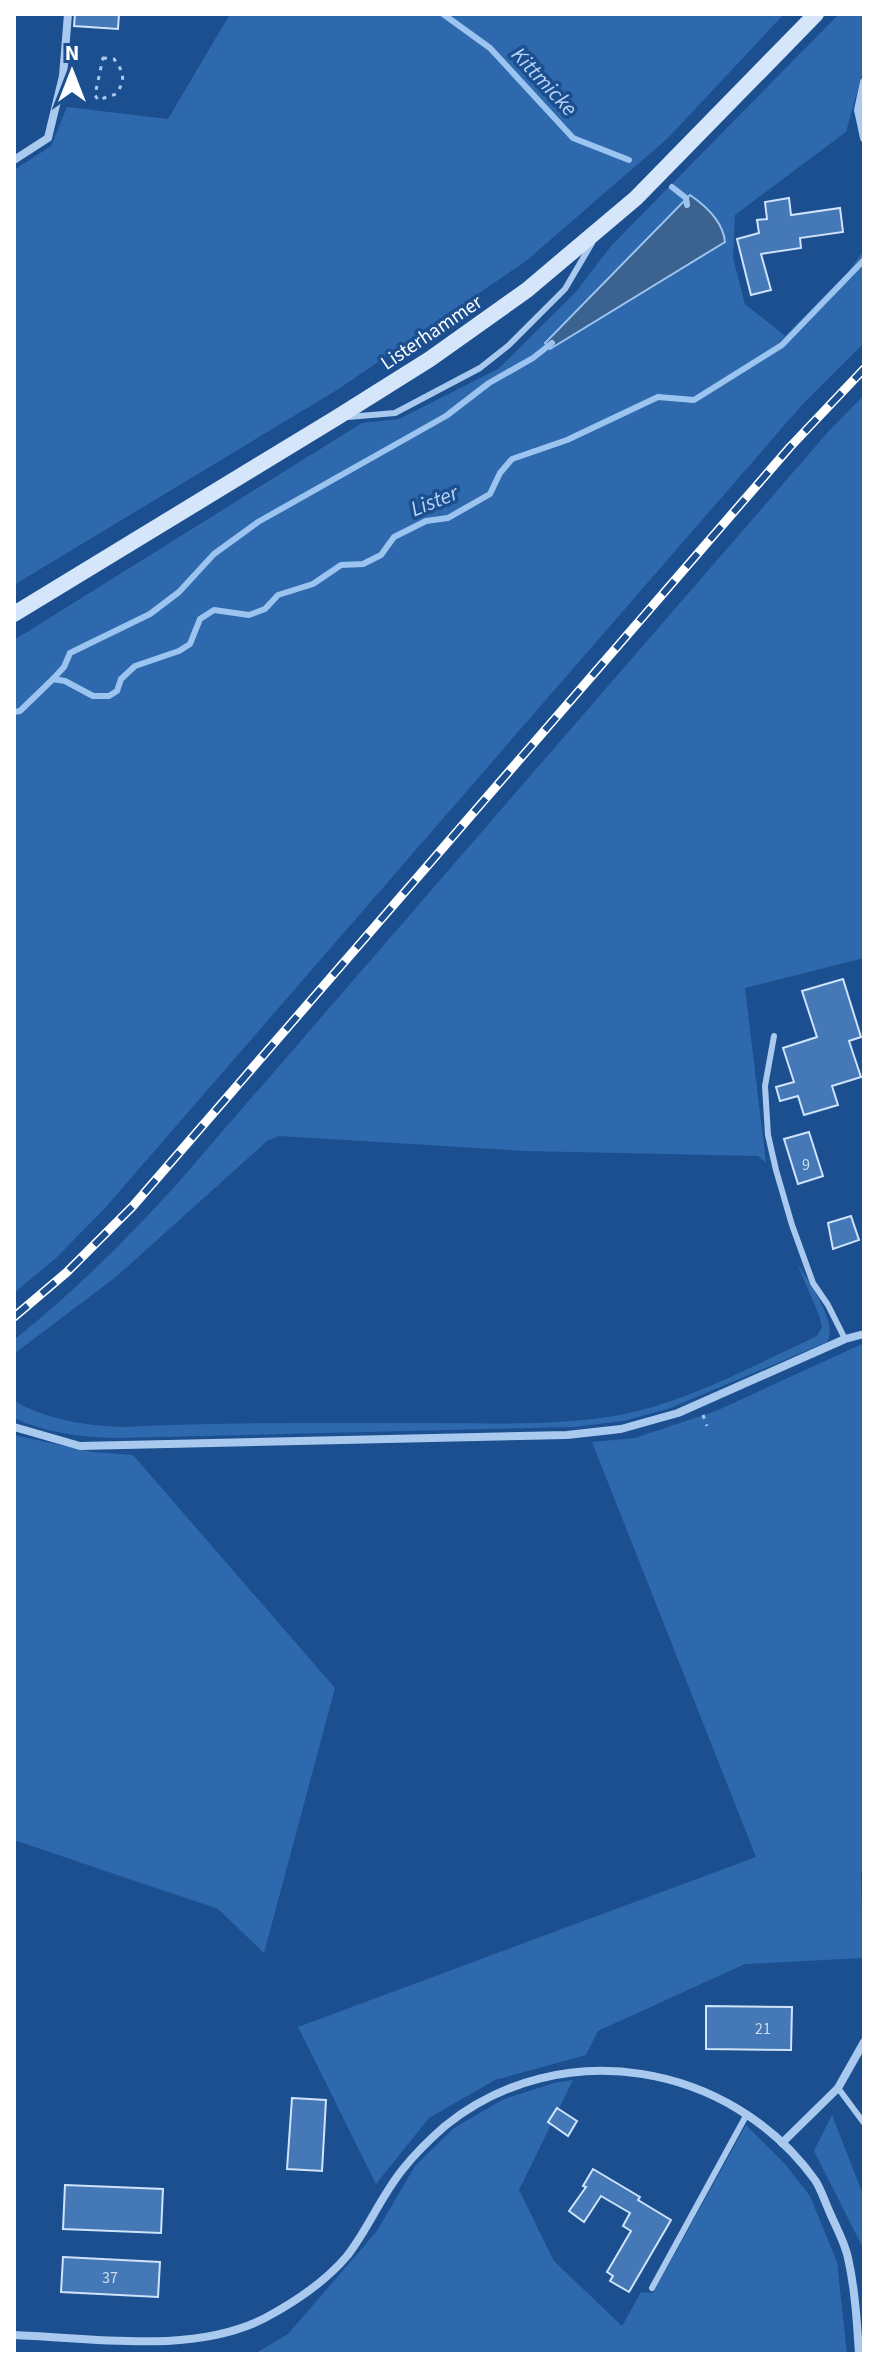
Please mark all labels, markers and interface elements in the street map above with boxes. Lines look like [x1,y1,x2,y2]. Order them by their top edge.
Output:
north arrow [32,32,112,112]
text: N [65,37,79,69]
water label: Kittmicke [504,40,585,124]
street label: Listerhammer [375,288,488,377]
water label: Lister [406,476,465,525]
house number: 9 [802,1154,810,1176]
house number: 21 [755,2018,771,2040]
house number: 37 [102,2267,118,2289]

